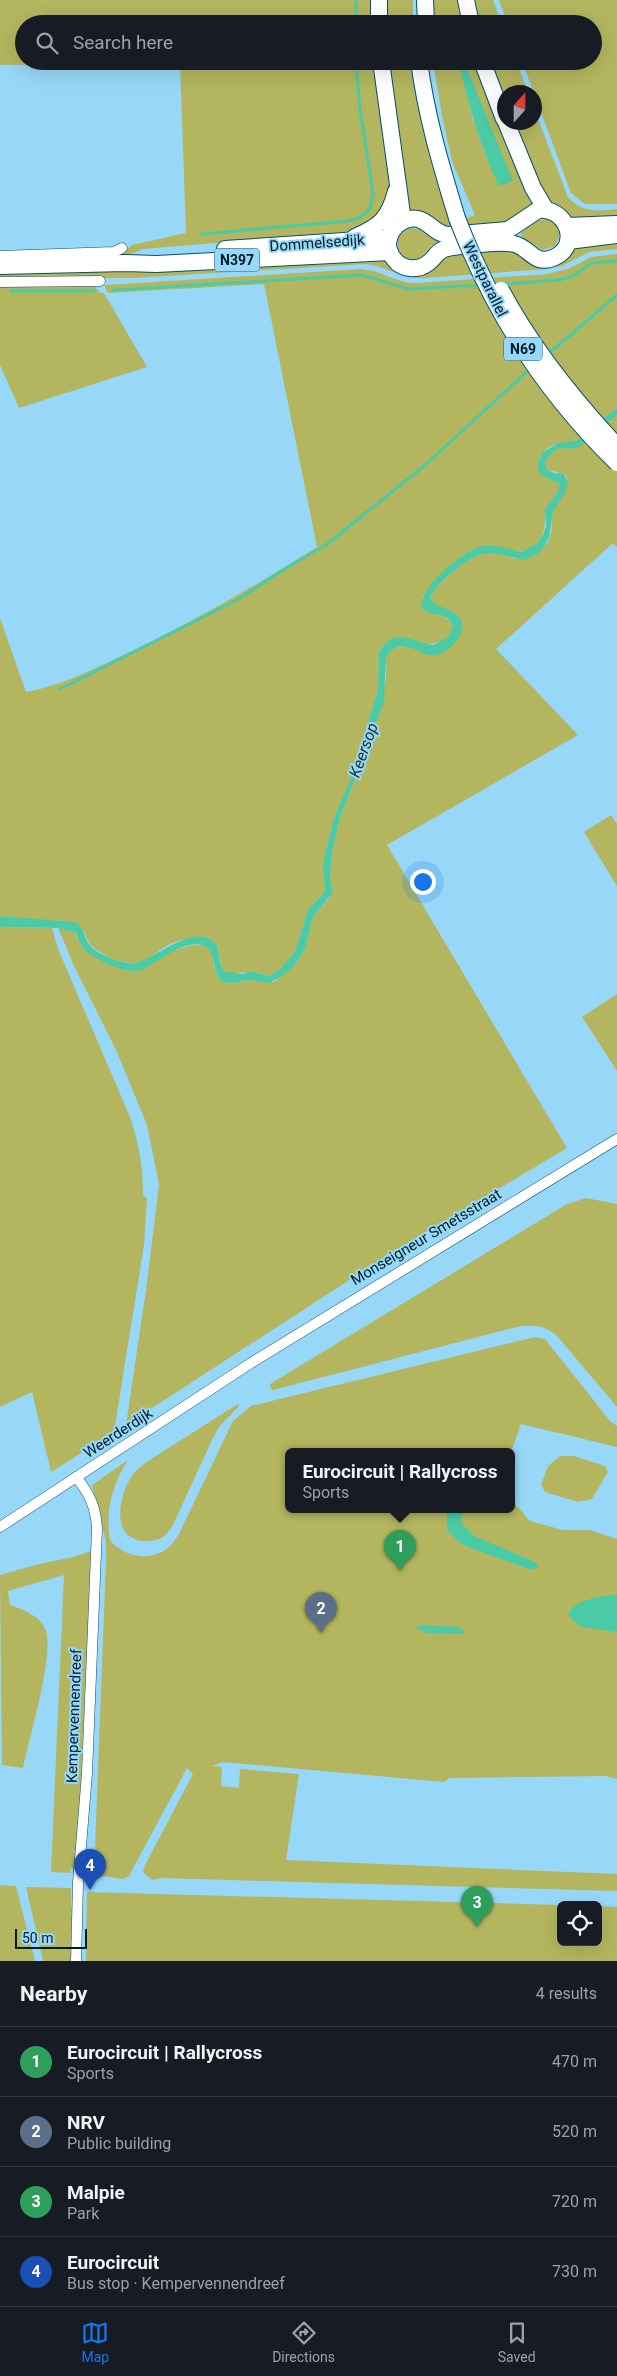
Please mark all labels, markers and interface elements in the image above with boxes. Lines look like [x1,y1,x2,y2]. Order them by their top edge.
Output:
search box [15,15,602,70]
icon: search [33,29,61,57]
text: Search here [73,31,173,54]
north arrow [497,85,542,130]
street label: Dommelsedijk [269,231,366,255]
street label: Westparallel [459,238,511,320]
road number: N397 [214,248,260,272]
road number: N69 [504,338,542,360]
water label: Keersop [345,720,382,780]
your location [410,869,436,895]
street label: Monseigneur Smetsstraat [348,1185,505,1289]
street label: Weerderdijk [80,1404,156,1462]
popup [285,1448,515,1513]
text: Eurocircuit | Rallycross [302,1460,498,1483]
text: Sports [302,1483,349,1502]
pin: 1 [384,1530,416,1571]
pin: 2 [305,1592,337,1633]
street label: Kempervennendreef [63,1648,85,1783]
pin: 4 [74,1849,106,1890]
pin: 3 [461,1886,493,1927]
map controls [557,1901,602,1946]
button: locate [557,1901,602,1946]
scale bar [15,1926,88,1949]
text: 50 m [22,1930,54,1946]
text: Nearby [20,1982,87,2006]
text: 4 results [536,1984,597,2003]
text: Eurocircuit | Rallycross [67,2041,262,2064]
text: 1 [31,2052,41,2071]
text: 470 m [552,2052,597,2071]
text: Sports [67,2064,114,2083]
text: NRV [67,2111,105,2134]
text: 2 [31,2122,41,2141]
text: 520 m [552,2122,597,2141]
text: Public building [67,2134,171,2153]
text: Malpie [67,2181,125,2204]
text: 3 [31,2192,41,2211]
text: 720 m [552,2192,597,2211]
text: Park [67,2204,99,2223]
text: Eurocircuit [67,2251,159,2274]
text: 4 [31,2262,41,2281]
text: 730 m [552,2262,597,2281]
text: Bus stop · Kempervennendreef [67,2274,285,2293]
tab: Map [81,2319,109,2365]
tab: Directions [272,2319,335,2365]
tab: Saved [498,2319,536,2365]

